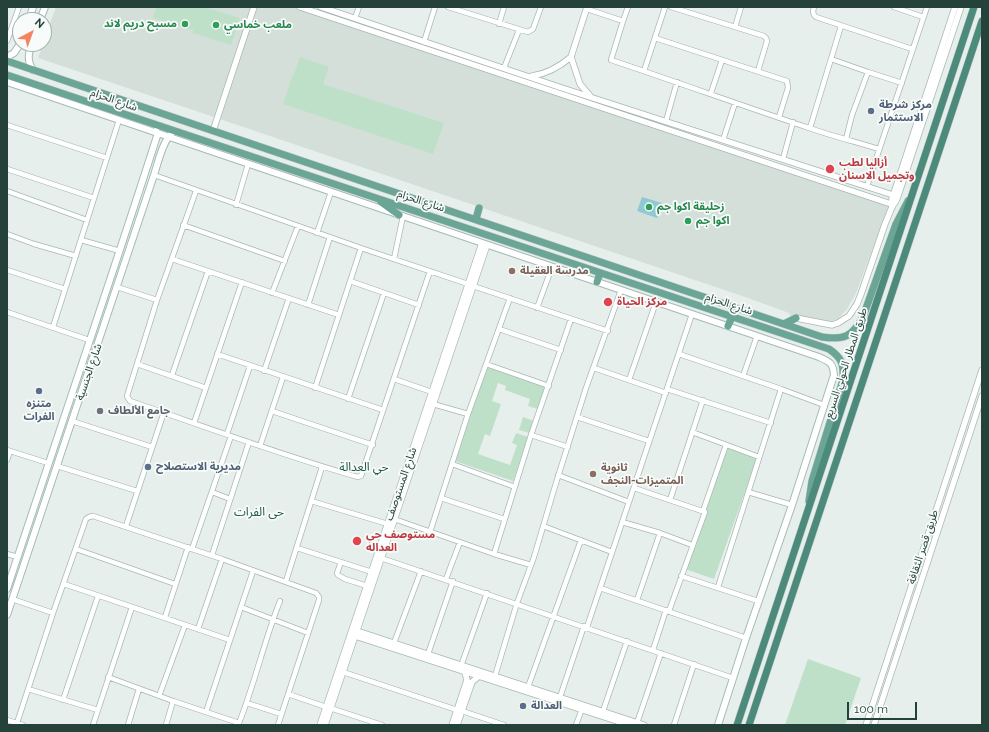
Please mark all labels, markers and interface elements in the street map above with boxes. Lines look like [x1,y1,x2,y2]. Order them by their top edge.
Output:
north arrow [12,12,52,52]
text: N [32,16,47,31]
place label: مسبح دريم لاند [104,17,177,31]
place label: ملعب خماسي [224,18,292,32]
marker: مسبح دريم لاند [180,19,190,29]
marker: ملعب خماسي [211,20,221,30]
street label: شارع الحزام [89,86,139,114]
place label: مركز شرطة الاستثمار [879,98,932,124]
marker: مركز شرطة الاستثمار [866,106,876,116]
place label: أزاليا لطب وتجميل الاسنان [839,156,915,182]
marker: أزاليا لطب وتجميل الاسنان [824,163,836,175]
street label: شارع الحزام [396,187,446,215]
place label: زحليقة اكوا جم [657,200,724,214]
marker: زحليقة اكوا جم [644,202,654,212]
place label: اكوا جم [696,214,730,228]
marker: اكوا جم [683,216,693,226]
place label: مدرسة العقيلة [520,264,589,278]
marker: مدرسة العقيلة [507,266,517,276]
street label: شارع الحزام [704,290,754,318]
place label: مركز الحياة [617,295,667,309]
marker: مركز الحياة [602,296,614,308]
street label: طريق المطار الحولي السريع [822,306,870,420]
street label: شارع الجنسية [73,342,105,402]
marker: متنزه الفرات [34,386,44,396]
place label: متنزه الفرات [23,397,55,423]
place label: جامع الألطاف [108,404,170,418]
marker: جامع الألطاف [95,406,105,416]
street label: شارع المستوصف [382,446,420,522]
place label: مديرية الاستصلاح [156,460,241,474]
district label: حي العدالة [339,460,389,474]
place label: ثانوية المتميزات-النجف [601,461,683,487]
marker: مديرية الاستصلاح [143,462,153,472]
marker: ثانوية المتميزات-النجف [588,469,598,479]
district label: حی الفرات [234,505,284,519]
street label: طريق قصر الثقافة [905,508,941,586]
place label: مستوصف حي العداله [366,528,435,554]
marker: مستوصف حي العداله [351,535,363,547]
scale bar [849,694,919,720]
place label: العدالة [531,699,562,713]
marker: العدالة [518,701,528,711]
text: 100 m [854,702,888,716]

